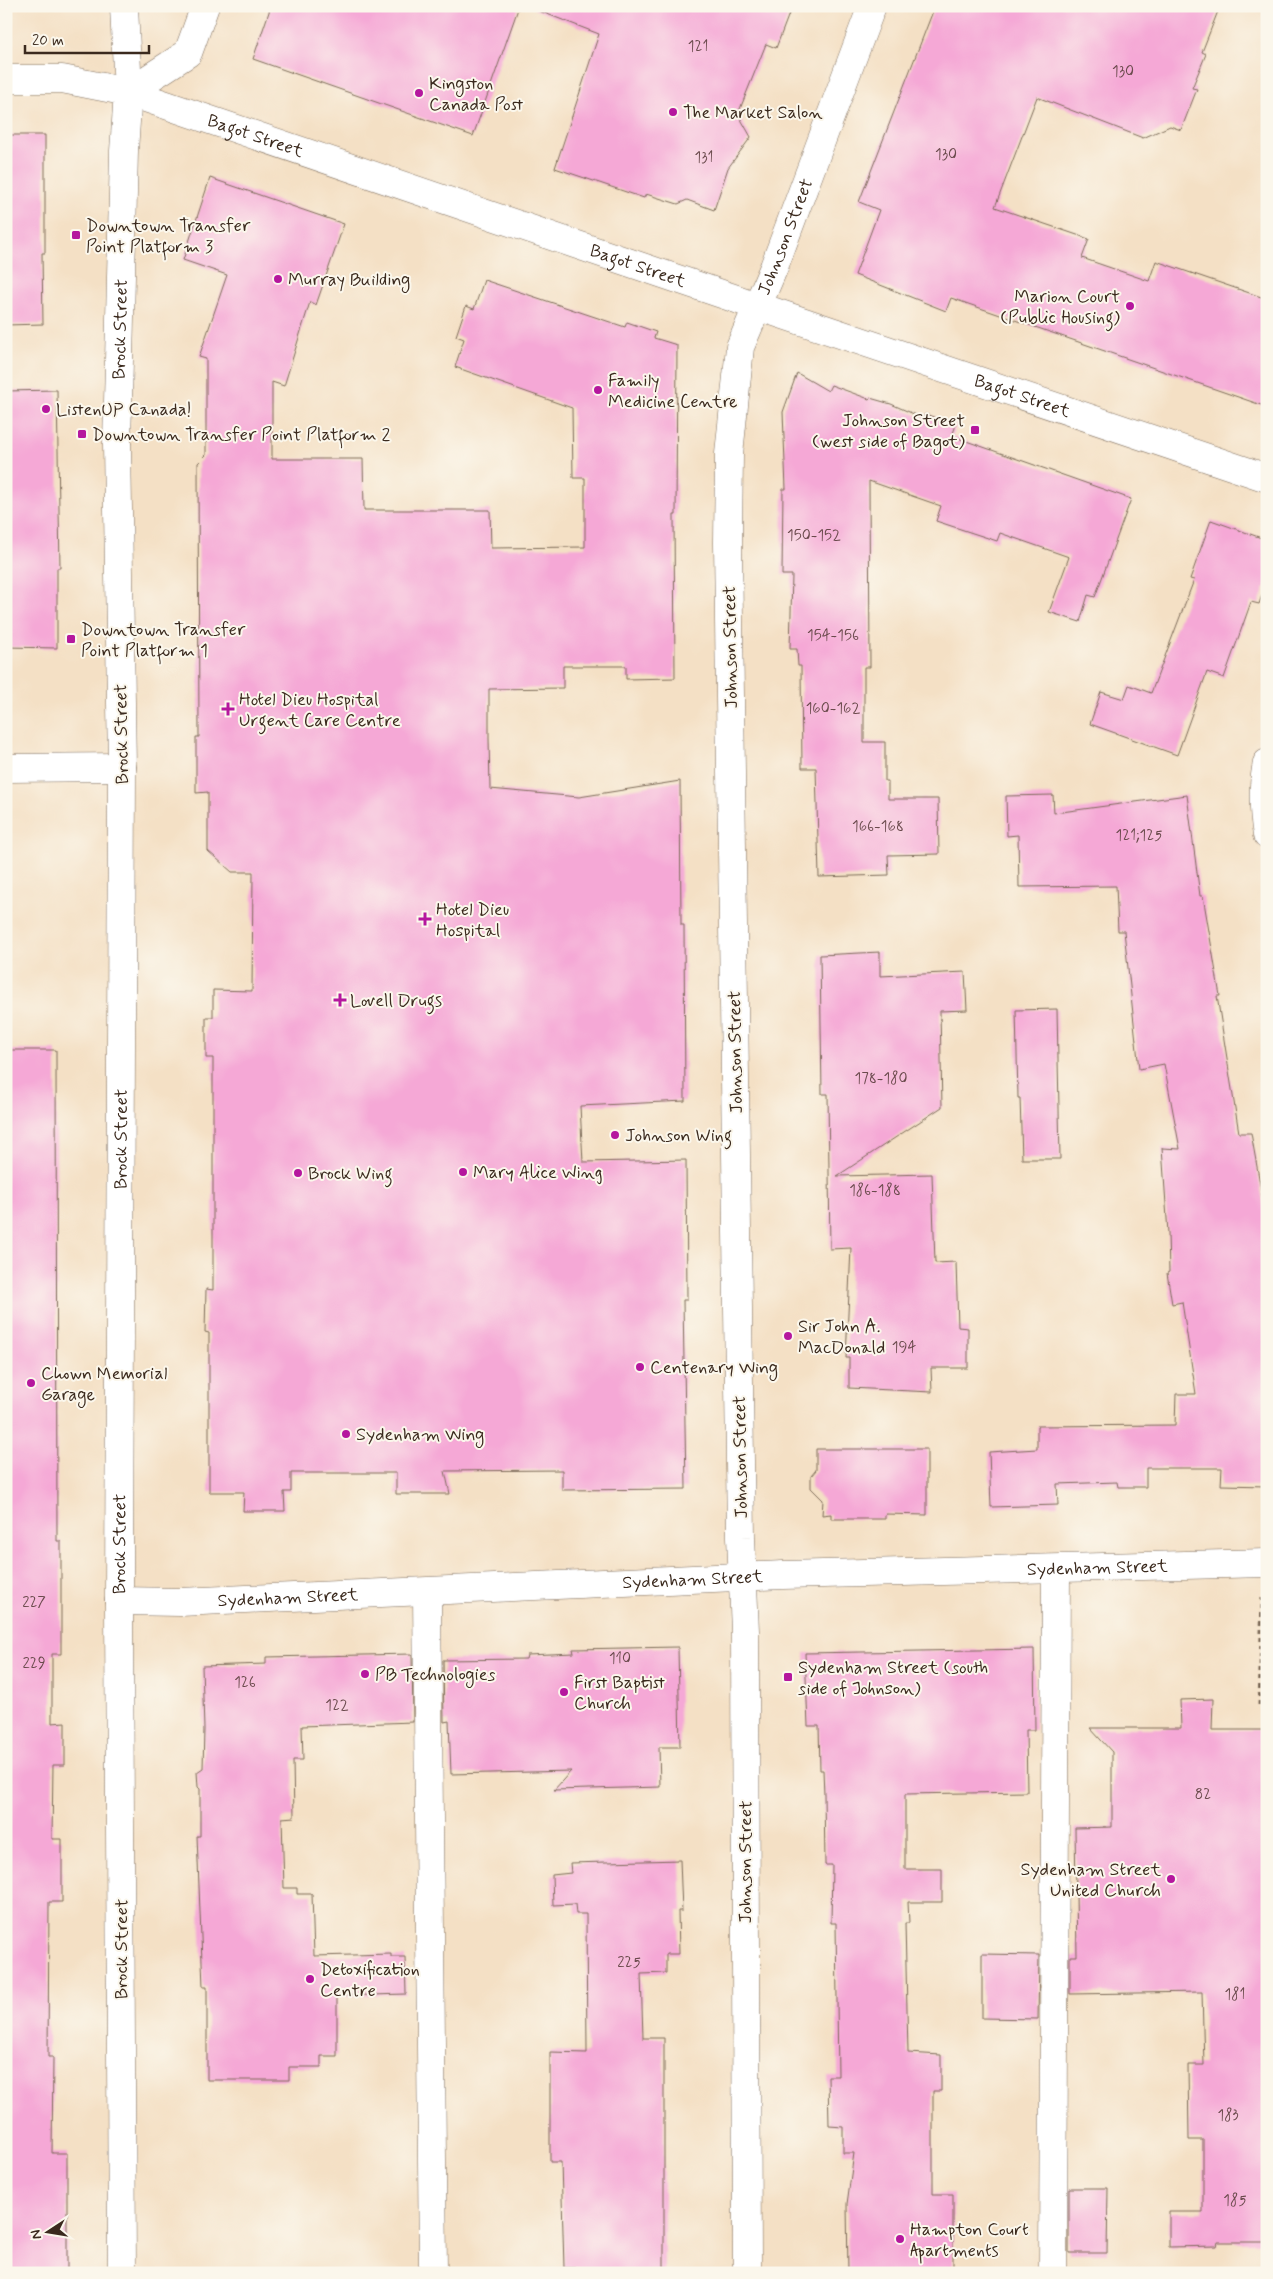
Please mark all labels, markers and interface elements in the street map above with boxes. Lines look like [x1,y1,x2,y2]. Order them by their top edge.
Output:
scale bar [25,22,149,54]
text: 20 m [32,31,64,51]
house number: 121 [688,37,708,57]
house number: 130 [1112,62,1134,82]
place label: Kingston Canada Post [429,72,524,117]
marker: Kingston Canada Post [413,87,425,99]
place label: The Market Salon [683,101,823,125]
marker: The Market Salon [667,106,679,118]
street label: Bagot Street [204,109,307,164]
house number: 130 [935,145,957,165]
house number: 131 [695,148,713,168]
street label: Johnson Street [752,175,819,299]
place label: Downtown Transfer Point Platform 3 [86,214,251,261]
marker: Downtown Transfer Point Platform 3 [70,229,82,241]
street label: Bagot Street [587,239,689,294]
place label: Murray Building [288,268,410,293]
marker: Murray Building [272,273,284,285]
street label: Brock Street [108,279,134,380]
place label: Marion Court (Public Housing) [1000,285,1121,332]
marker: Marion Court (Public Housing) [1124,300,1136,312]
place label: Family Medicine Centre [608,369,738,414]
street label: Bagot Street [971,369,1074,424]
marker: Family Medicine Centre [592,384,604,396]
place label: ListenUP Canada! [56,398,192,422]
marker: ListenUP Canada! [40,403,52,415]
place label: Johnson Street (west side of Bagot) [812,409,966,455]
place label: Downtown Transfer Point Platform 2 [92,423,390,449]
marker: Johnson Street (west side of Bagot) [969,424,981,436]
marker: Downtown Transfer Point Platform 2 [76,428,88,440]
house number: 150-152 [787,526,841,546]
street label: Johnson Street [718,585,744,709]
place label: Downtown Transfer Point Platform 1 [81,618,246,665]
house number: 154-156 [807,626,859,646]
marker: Downtown Transfer Point Platform 1 [65,633,77,645]
street label: Brock Street [109,683,135,784]
place label: Hotel Dieu Hospital Urgent Care Centre [239,688,401,735]
house number: 160-162 [806,699,860,719]
marker: Hotel Dieu Hospital Urgent Care Centre [221,702,235,716]
house number: 166-168 [852,817,904,837]
house number: 121;125 [1116,826,1162,846]
place label: Hotel Dieu Hospital [436,898,509,943]
marker: Hotel Dieu Hospital [418,912,432,926]
place label: Lovell Drugs [350,989,442,1015]
street label: Johnson Street [723,990,749,1114]
marker: Lovell Drugs [334,994,346,1006]
house number: 178-180 [854,1069,908,1089]
street label: Brock Street [109,1089,134,1189]
place label: Johnson Wing [625,1124,732,1150]
marker: Johnson Wing [609,1129,621,1141]
place label: Mary Alice Wing [473,1161,603,1185]
place label: Brock Wing [308,1162,393,1188]
marker: Mary Alice Wing [457,1166,469,1178]
marker: Brock Wing [292,1167,304,1179]
house number: 186-188 [849,1181,901,1201]
place label: Sir John A. MacDonald [798,1315,885,1360]
marker: Sir John A. MacDonald [782,1330,794,1342]
house number: 194 [892,1338,916,1358]
place label: Centenary Wing [650,1356,778,1381]
marker: Centenary Wing [634,1361,646,1373]
place label: Chown Memorial Garage [41,1362,167,1408]
marker: Chown Memorial Garage [25,1377,37,1389]
street label: Johnson Street [728,1395,754,1519]
place label: Sydenham Wing [356,1423,484,1448]
marker: Sydenham Wing [340,1428,352,1440]
street label: Brock Street [108,1494,132,1594]
street label: Sydenham Street [1027,1554,1168,1582]
street label: Sydenham Street [622,1565,764,1595]
street label: Sydenham Street [217,1583,359,1613]
house number: 227 [22,1593,46,1613]
house number: 110 [609,1649,631,1669]
house number: 229 [22,1654,46,1674]
place label: Sydenham Street (south side of Johnson) [798,1656,988,1701]
place label: PB Technologies [375,1663,496,1688]
marker: PB Technologies [359,1668,371,1680]
place label: First Baptist Church [574,1671,665,1716]
marker: Sydenham Street (south side of Johnson) [782,1671,794,1683]
house number: 126 [234,1673,256,1693]
marker: First Baptist Church [558,1686,570,1698]
house number: 122 [325,1696,349,1716]
house number: 82 [1195,1785,1211,1805]
street label: Johnson Street [734,1800,758,1924]
place label: Sydenham Street United Church [1020,1858,1161,1903]
marker: Sydenham Street United Church [1165,1873,1177,1885]
street label: Brock Street [110,1899,134,1999]
house number: 225 [617,1953,641,1973]
place label: Detoxification Centre [320,1958,420,2003]
marker: Detoxification Centre [304,1973,316,1985]
house number: 181 [1225,1985,1245,2005]
house number: 183 [1217,2106,1239,2126]
house number: 185 [1223,2191,1247,2211]
north arrow [22,2206,72,2256]
place label: Hampton Court Apartments [910,2218,1029,2264]
text: N [26,2228,46,2241]
marker: Hampton Court Apartments [894,2233,906,2245]

